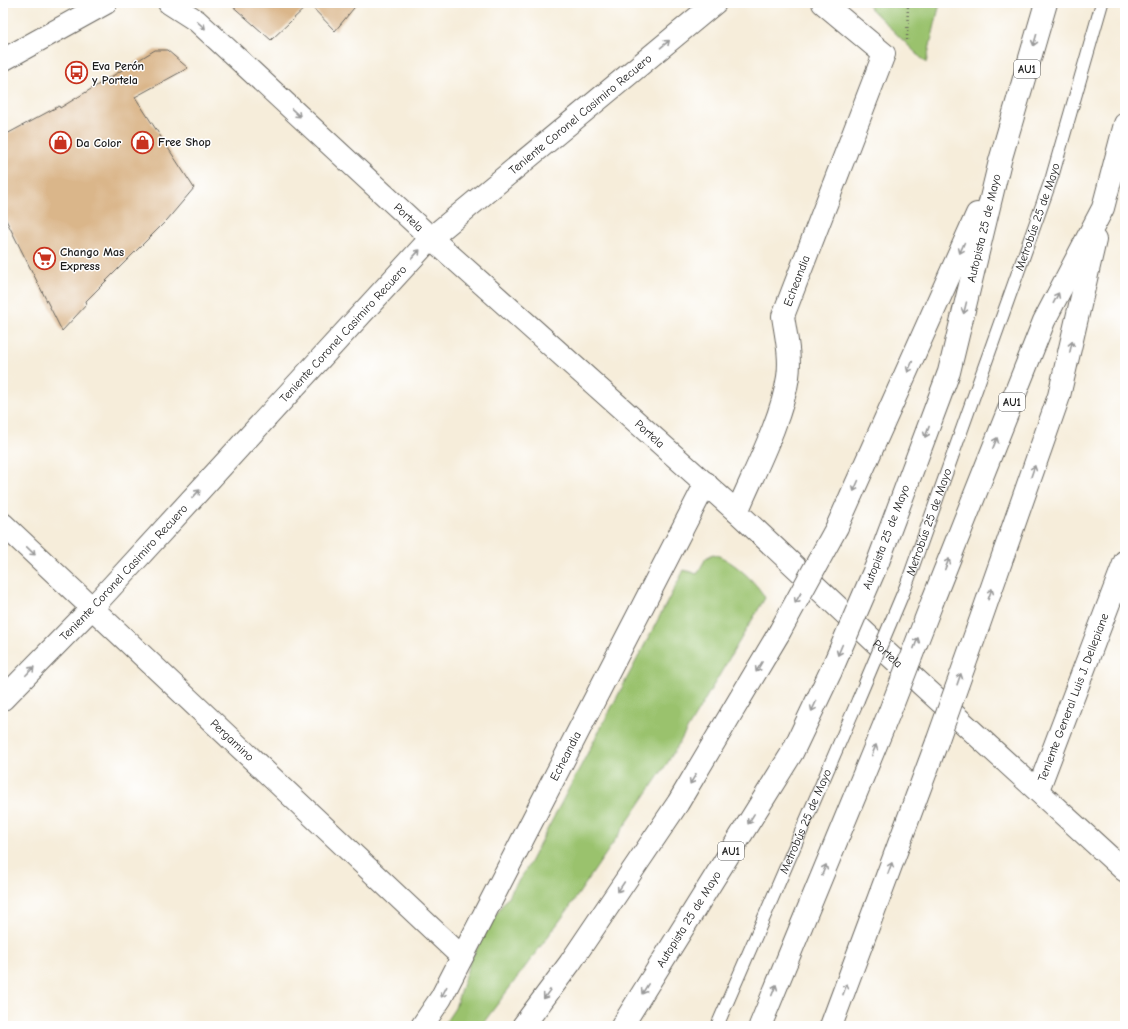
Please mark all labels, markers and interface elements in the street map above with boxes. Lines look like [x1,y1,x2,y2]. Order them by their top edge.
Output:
one-way arrow [196,20,206,30]
one-way arrow [1031,34,1038,47]
one-way arrow [660,40,671,49]
street label: Teniente Coronel Casimiro Recuero [506,51,655,178]
place label: Eva Perón y Portela [92,59,144,87]
bus stop icon: Eva Perón y Portela [63,60,89,86]
road number: AU1 [1014,60,1040,78]
one-way arrow [291,108,301,117]
shop icon: Free Shop [130,129,156,155]
shop icon: Da Color [48,130,74,156]
place label: Free Shop [158,135,211,149]
place label: Da Color [76,136,121,150]
street label: Metrobús 25 de Mayo [1012,161,1063,272]
street label: Autopista 25 de Mayo [964,172,1004,284]
street label: Portela [391,200,426,234]
one-way arrow [958,242,965,254]
place label: Chango Mas Express [60,245,124,273]
supermarket icon: Chango Mas Express [32,246,58,272]
one-way arrow [411,249,421,259]
street label: Echeandia [780,253,813,308]
street label: Teniente Coronel Casimiro Recuero [277,262,410,405]
one-way arrow [1053,292,1061,304]
one-way arrow [960,301,968,314]
one-way arrow [1067,341,1075,354]
one-way arrow [906,361,913,373]
road number: AU1 [999,393,1025,411]
street label: Portela [632,417,668,451]
one-way arrow [922,426,930,438]
one-way arrow [992,438,1000,450]
one-way arrow [1029,465,1037,477]
street label: Metrobús 25 de Mayo [903,466,954,578]
one-way arrow [852,479,859,491]
street label: Autopista 25 de Mayo [860,483,912,591]
one-way arrow [191,489,201,499]
street label: Teniente Coronel Casimiro Recuero [57,501,191,644]
one-way arrow [26,546,36,555]
one-way arrow [944,559,952,571]
one-way arrow [986,588,994,600]
one-way arrow [794,592,801,604]
street label: Teniente General Luis J. Dellepiane [1035,611,1112,784]
street label: Portela [870,637,905,671]
one-way arrow [912,638,920,650]
one-way arrow [836,643,843,655]
one-way arrow [754,661,762,673]
one-way arrow [25,666,35,676]
one-way arrow [956,674,964,686]
one-way arrow [810,700,817,712]
street label: Pergamino [207,716,257,764]
street label: Echeandia [547,729,584,783]
one-way arrow [870,744,878,756]
street label: Metrobús 25 de Mayo [777,767,834,876]
one-way arrow [688,773,696,785]
one-way arrow [747,813,755,824]
road number: AU1 [718,842,744,860]
one-way arrow [887,862,895,874]
one-way arrow [821,864,828,876]
street label: Autopista 25 de Mayo [653,868,724,970]
one-way arrow [617,881,625,892]
one-way arrow [641,983,649,995]
one-way arrow [842,983,849,996]
one-way arrow [771,984,779,996]
one-way arrow [440,985,448,997]
one-way arrow [543,988,551,999]

